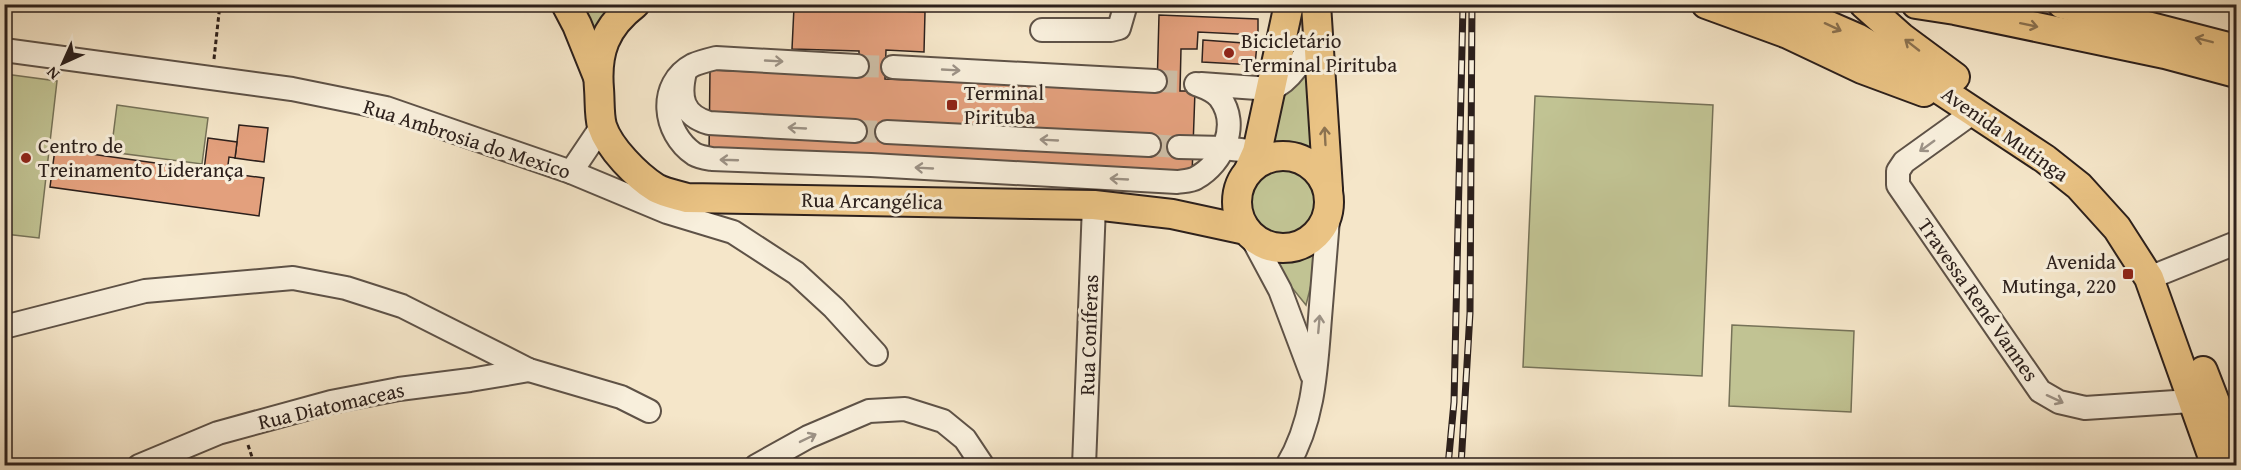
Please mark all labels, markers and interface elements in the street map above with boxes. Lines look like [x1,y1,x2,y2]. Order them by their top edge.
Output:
one-way arrow [2019,20,2038,31]
one-way arrow [1824,22,1842,34]
place label: Bicicletário Terminal Pirituba [1241,25,1397,80]
north arrow [33,33,93,93]
one-way arrow [2195,34,2214,46]
one-way arrow [1904,39,1920,52]
marker: Bicicletário Terminal Pirituba [1222,46,1236,60]
one-way arrow [764,56,784,67]
text: N [40,61,65,86]
one-way arrow [941,65,961,76]
place label: Terminal Pirituba [964,77,1044,132]
street label: Avenida Mutinga [1935,78,2075,189]
street label: Rua Ambrosia do Mexico [359,90,575,187]
marker: Terminal Pirituba [945,98,959,112]
one-way arrow [787,122,807,133]
one-way arrow [1319,126,1330,146]
place label: Centro de Treinamento Liderança [38,130,244,185]
one-way arrow [1039,135,1059,146]
one-way arrow [1920,139,1936,152]
marker: Centro de Treinamento Liderança [19,151,33,165]
one-way arrow [720,154,740,165]
one-way arrow [915,162,935,173]
one-way arrow [1110,173,1129,184]
street label: Rua Arcangélica [801,184,943,217]
street label: Travessa René Vannes [1910,212,2047,388]
place label: Avenida Mutinga, 220 [2002,246,2116,301]
marker: Avenida Mutinga, 220 [2121,267,2135,281]
street label: Rua Coníferas [1071,274,1106,396]
one-way arrow [1314,314,1325,334]
street label: Rua Diatomaceas [255,374,407,437]
one-way arrow [2046,393,2064,405]
one-way arrow [798,431,816,443]

